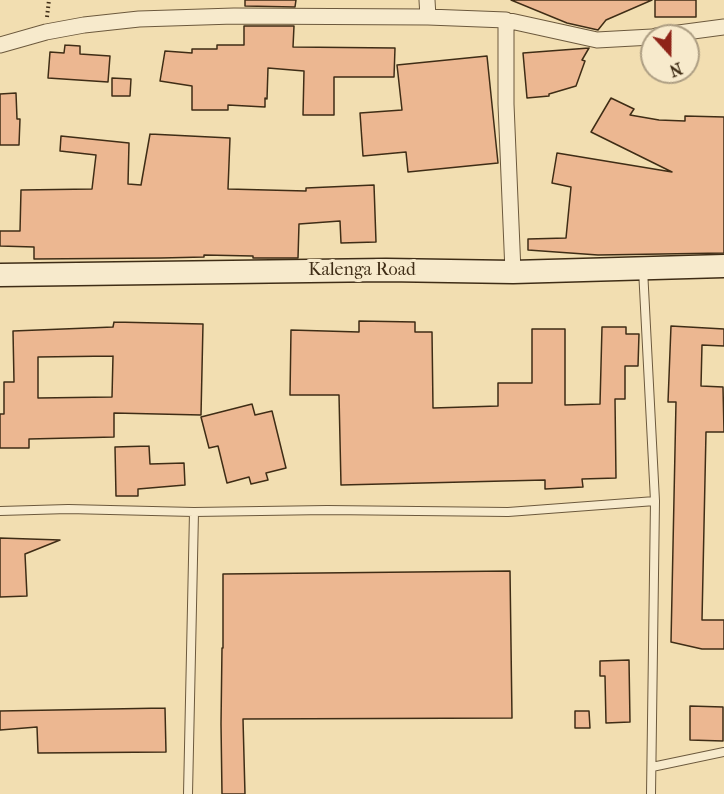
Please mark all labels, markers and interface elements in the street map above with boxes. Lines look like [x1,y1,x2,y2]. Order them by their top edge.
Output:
north arrow [640,24,700,84]
text: N [667,58,685,80]
street label: Kalenga Road [308,260,416,282]

